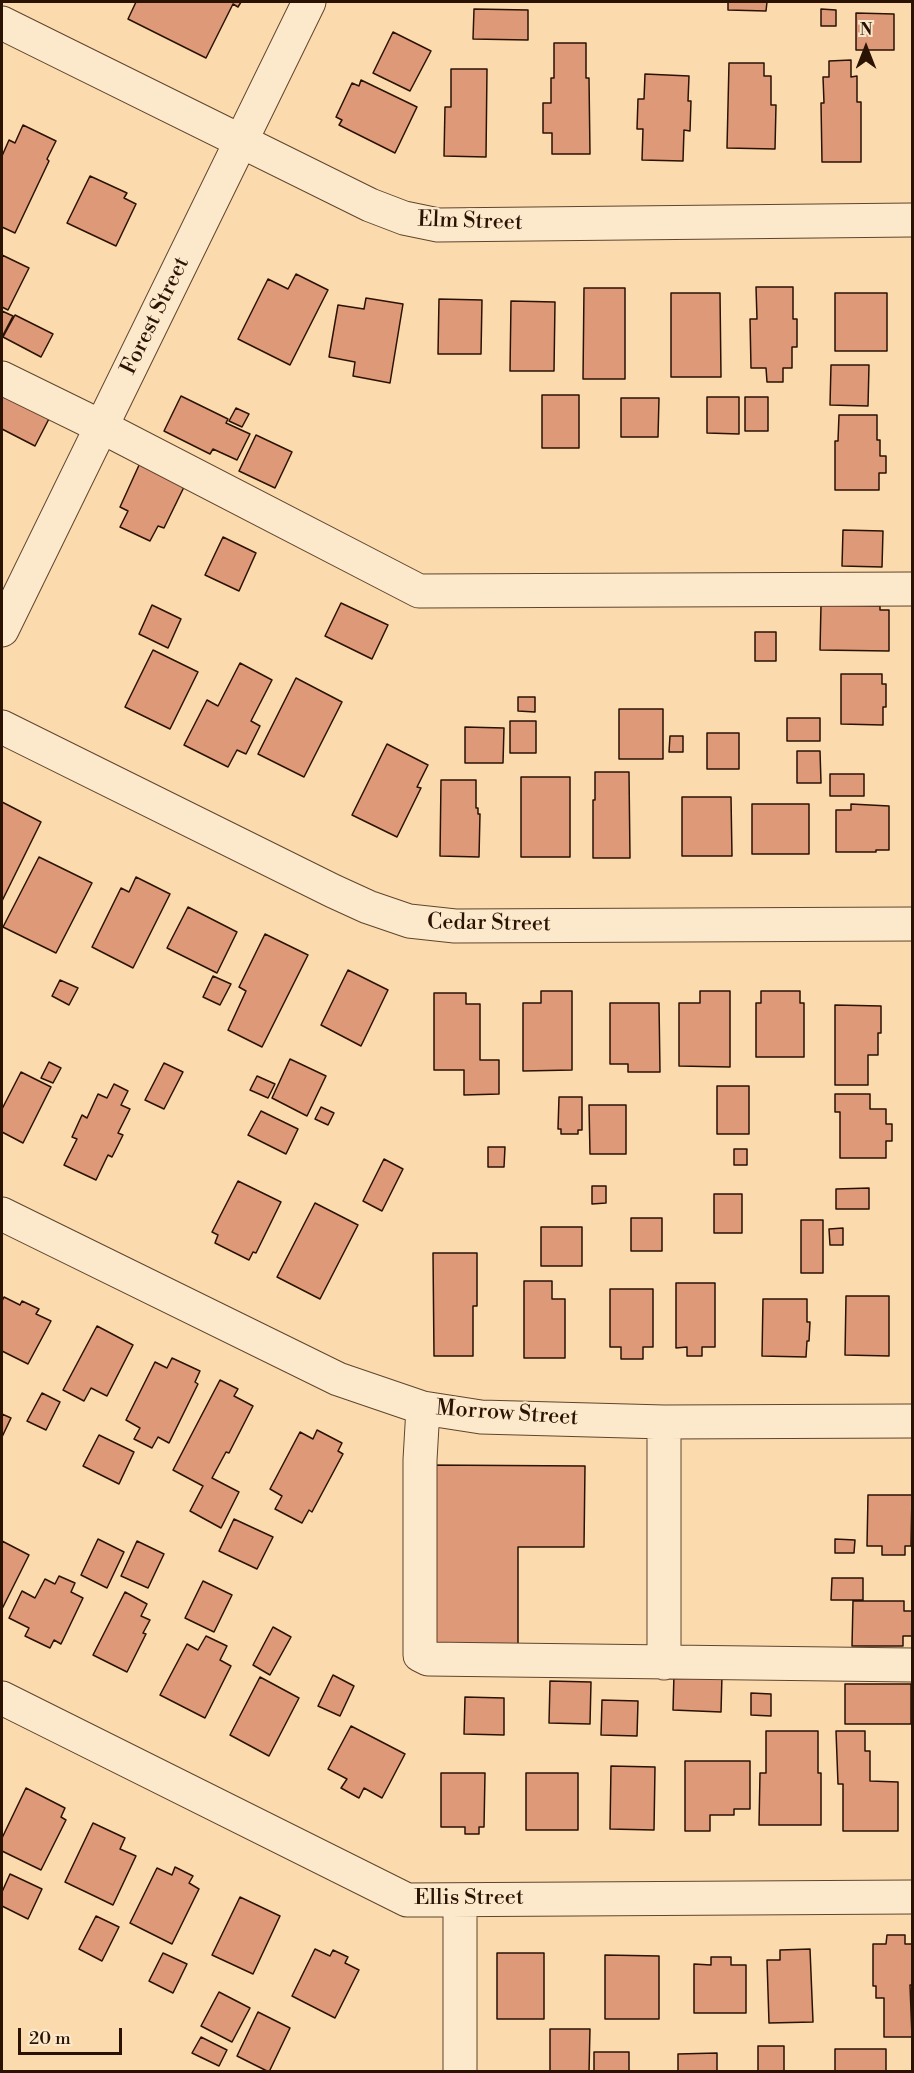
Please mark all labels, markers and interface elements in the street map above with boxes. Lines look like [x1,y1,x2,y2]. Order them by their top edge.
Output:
north arrow [836,18,896,78]
text: N [860,20,872,40]
street label: Elm Street [417,207,523,237]
street label: Forest Street [116,253,196,379]
street label: Cedar Street [427,910,551,938]
street label: Morrow Street [435,1396,579,1432]
street label: Ellis Street [414,1886,524,1912]
scale bar [21,2016,124,2054]
text: 20 m [29,2027,71,2050]

